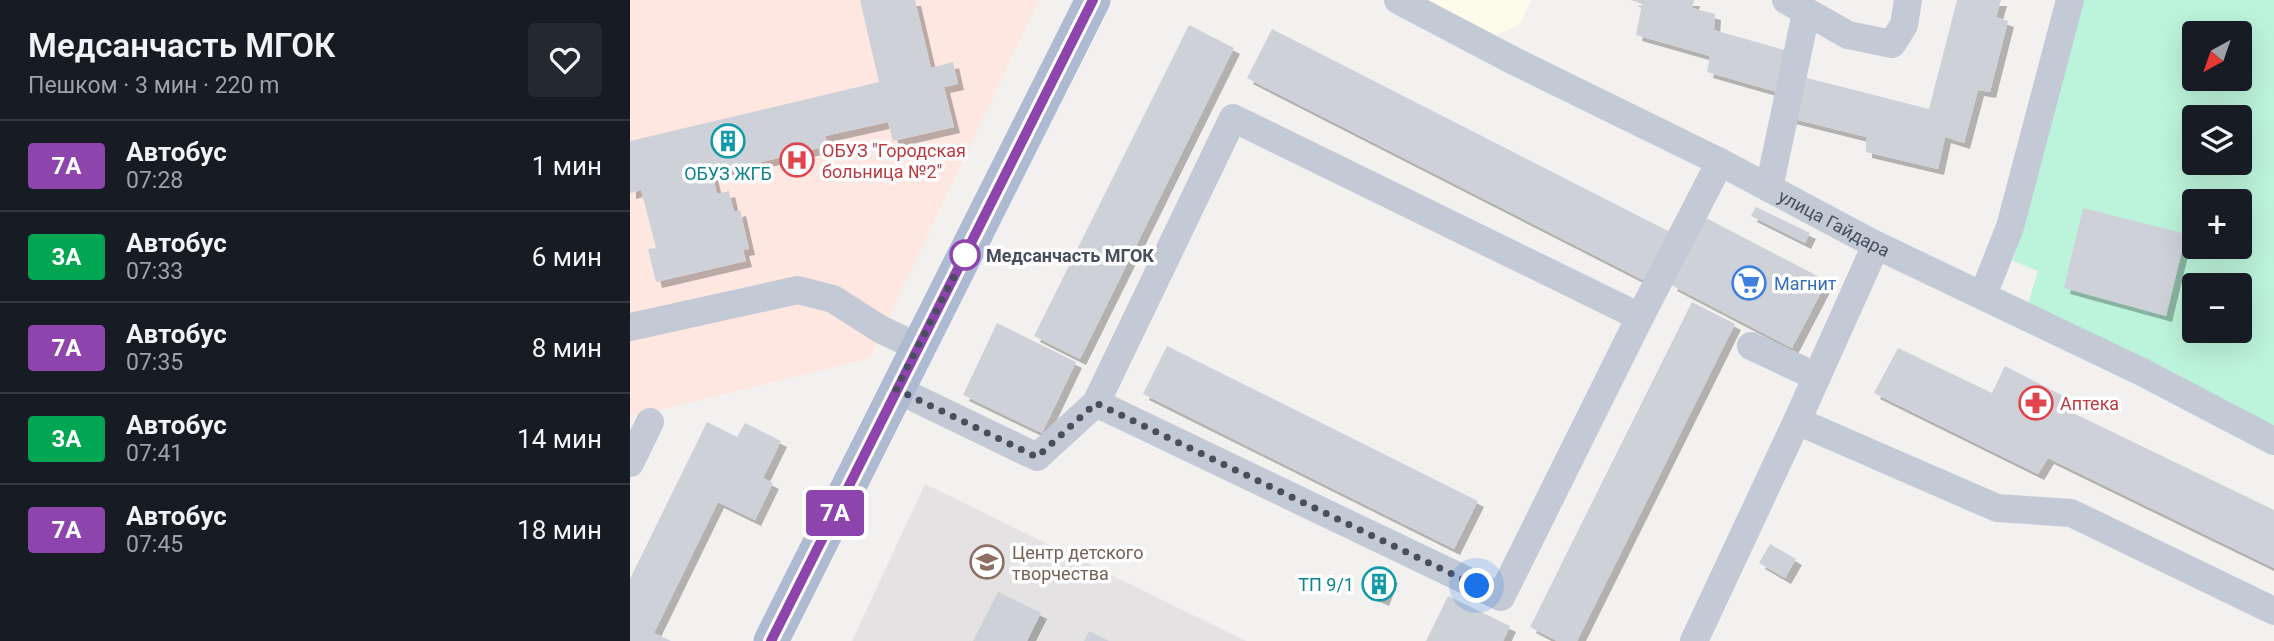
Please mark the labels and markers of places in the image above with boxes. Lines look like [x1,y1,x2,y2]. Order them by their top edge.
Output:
building icon: ОБУЗ ЖГБ [709,122,747,160]
place label: ОБУЗ "Городская больница №2" [822,140,966,182]
hospital icon: ОБУЗ "Городская больница №2" [778,141,816,179]
place label: ОБУЗ ЖГБ [684,163,772,184]
marker: Медсанчасть МГОК [950,240,980,270]
place label: Медсанчасть МГОК [986,245,1154,266]
supermarket icon: Магнит [1730,264,1768,302]
place label: Магнит [1774,273,1837,294]
pharmacy icon: Аптека [2017,384,2055,422]
place label: Аптека [2060,393,2119,414]
place label: Центр детского творчества [1012,542,1143,584]
school or university icon: Центр детского творчества [968,543,1006,581]
building icon: ТП 9/1 [1360,565,1398,603]
place label: ТП 9/1 [1298,574,1354,595]

